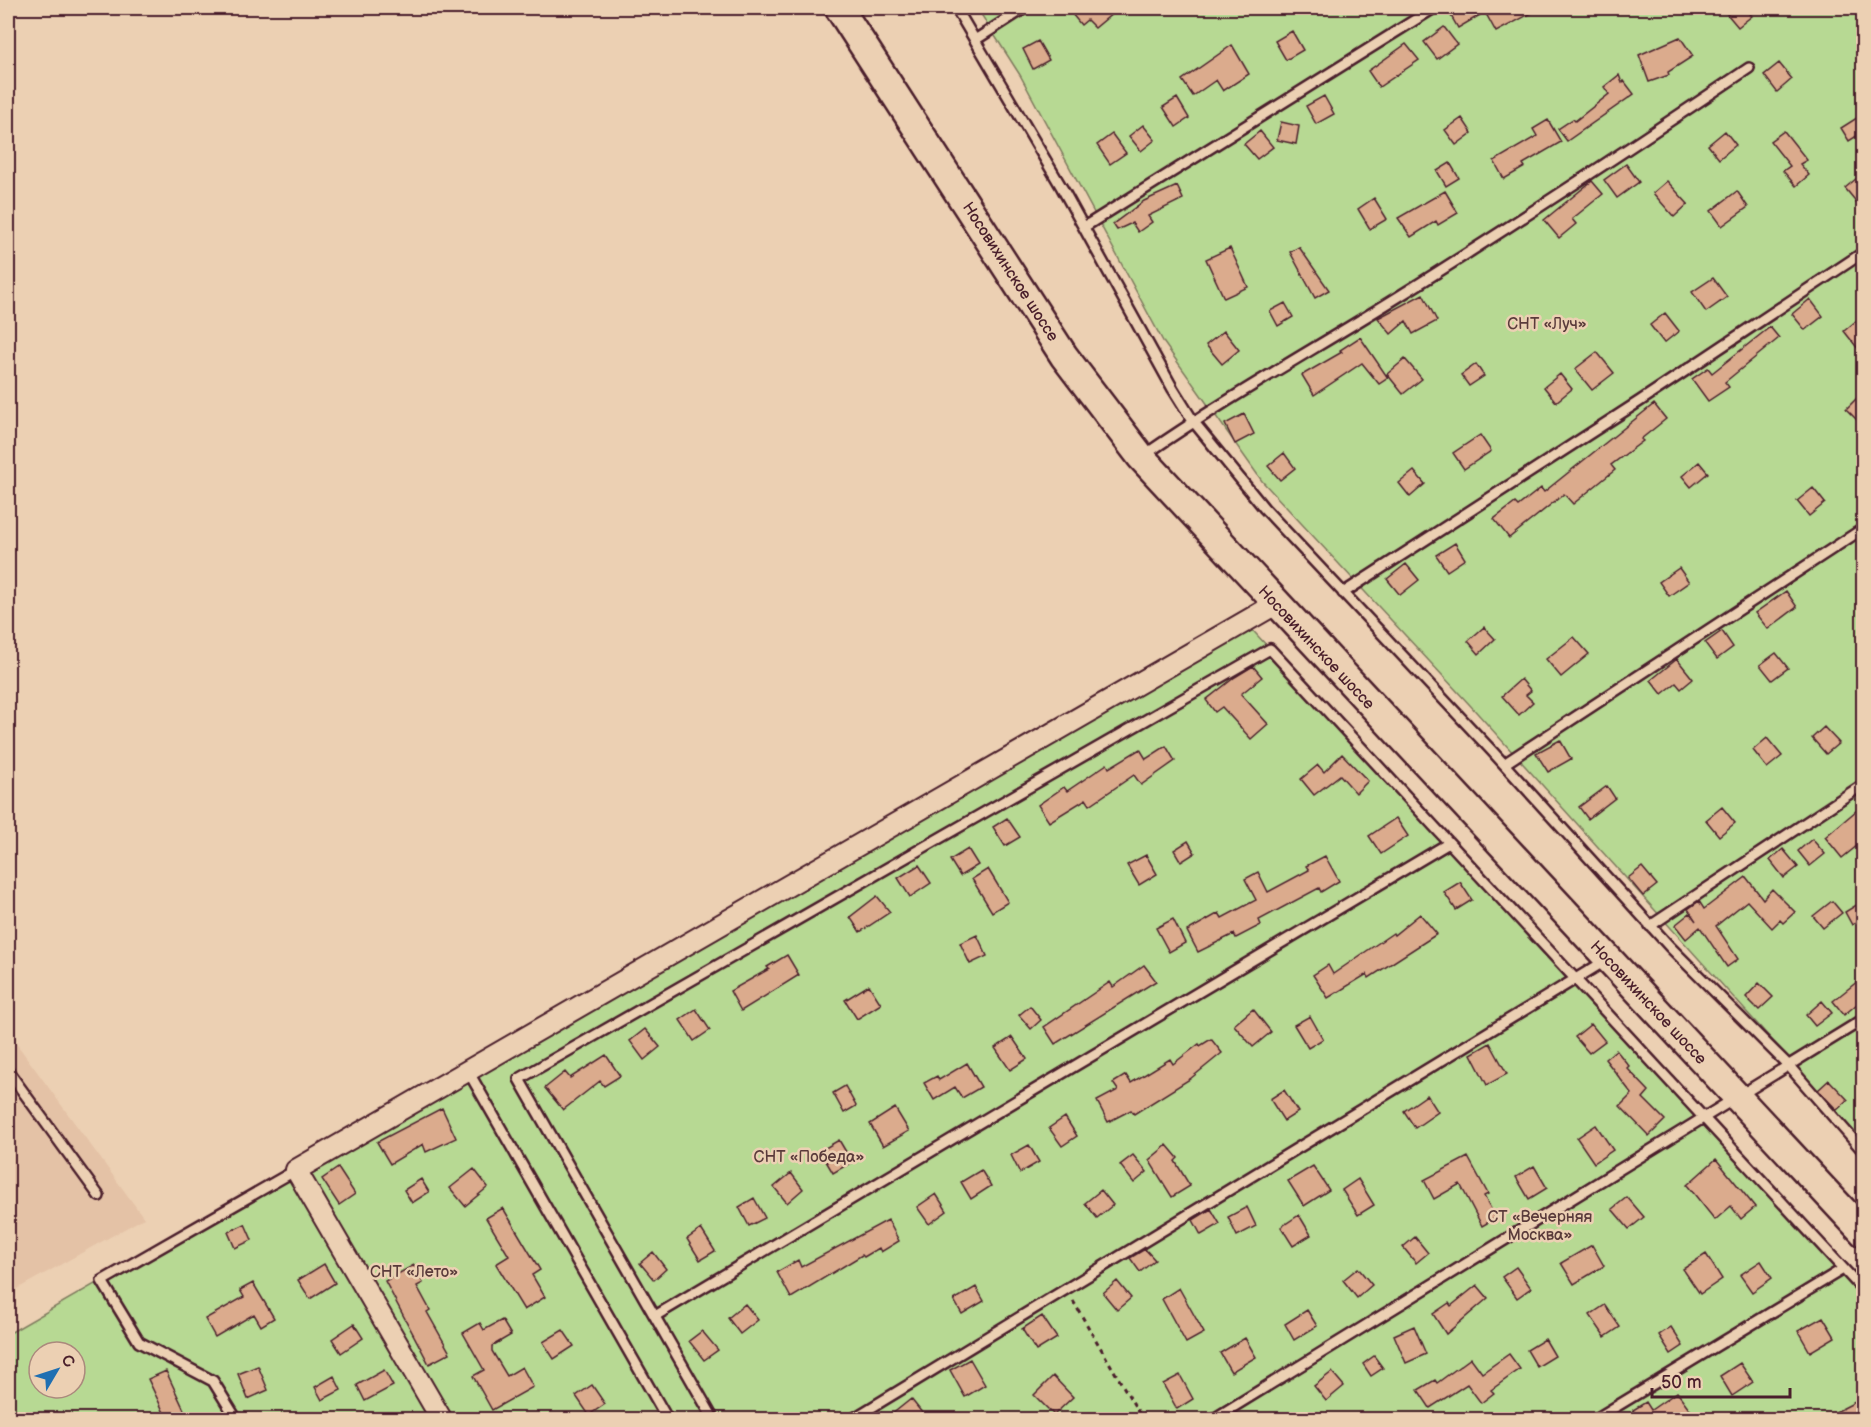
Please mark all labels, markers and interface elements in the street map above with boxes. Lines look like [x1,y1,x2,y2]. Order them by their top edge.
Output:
street label: Носовихинское шоссе [958,199,1062,345]
park label: СНТ «Луч» [1507,315,1587,334]
street label: Носовихинское шоссе [1254,582,1378,714]
street label: Носовихинское шоссе [1586,937,1710,1069]
park label: СНТ «Победа» [754,1148,865,1167]
park label: СТ «Вечерняя Москва» [1488,1208,1593,1245]
park label: СНТ «Лето» [370,1263,458,1282]
north arrow [27,1340,87,1400]
text: С [57,1351,78,1372]
scale bar [1652,1361,1790,1399]
text: 50 m [1661,1372,1702,1393]

